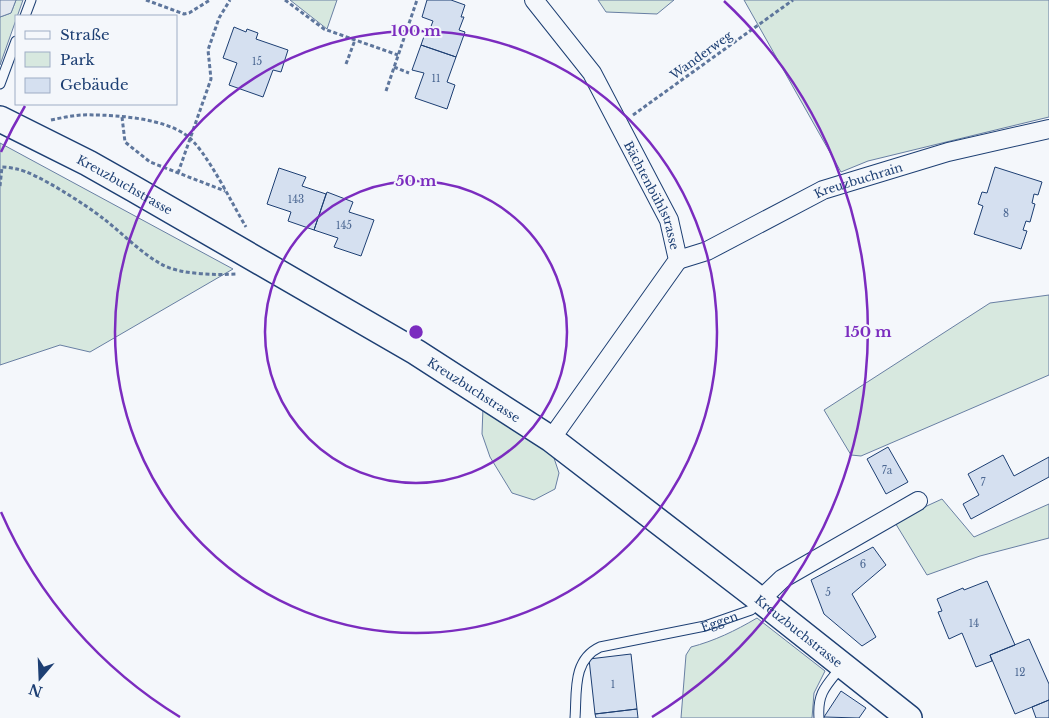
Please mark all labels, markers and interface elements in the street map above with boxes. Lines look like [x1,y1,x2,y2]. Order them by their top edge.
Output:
legend [15,15,178,105]
text: 100 m [391,21,441,40]
text: Straße [60,25,110,44]
street label: Wanderweg [666,27,735,83]
text: Park [60,50,96,69]
house number: 15 [252,55,262,68]
house number: 11 [432,72,440,85]
text: Gebäude [60,75,129,94]
street label: Bächtenbühlstrasse [621,138,683,251]
street label: Kreuzbuchstrasse [75,151,175,217]
street label: Kreuzbuchrain [811,159,904,201]
text: 50 m [396,171,437,190]
house number: 143 [288,193,304,206]
house number: 8 [1003,207,1009,220]
house number: 145 [336,219,352,232]
text: 150 m [844,322,892,341]
centre of rings [407,323,425,341]
street label: Kreuzbuchstrasse [425,354,523,425]
house number: 7a [882,464,893,477]
house number: 7 [980,476,986,489]
house number: 6 [860,558,866,571]
house number: 5 [825,586,831,599]
street label: Kreuzbuchstrasse [752,592,846,670]
street label: Eggen [699,608,740,634]
house number: 14 [969,617,979,630]
north arrow [15,653,65,703]
house number: 12 [1015,666,1025,679]
house number: 1 [611,678,615,691]
text: N [27,680,45,701]

